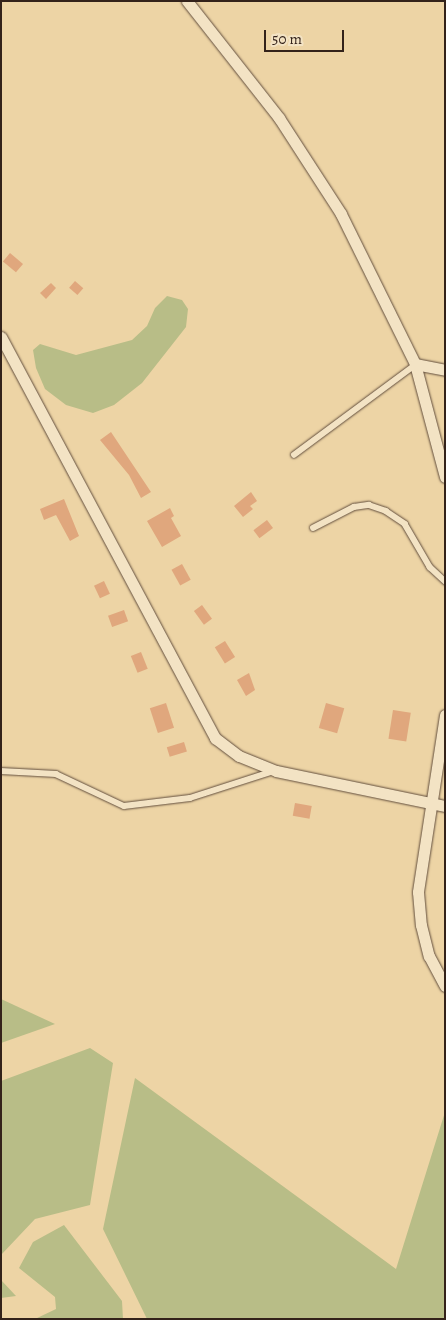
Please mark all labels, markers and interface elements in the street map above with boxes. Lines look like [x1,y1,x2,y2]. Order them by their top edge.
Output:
scale bar [266,20,346,52]
text: 50 m [272,29,302,49]

